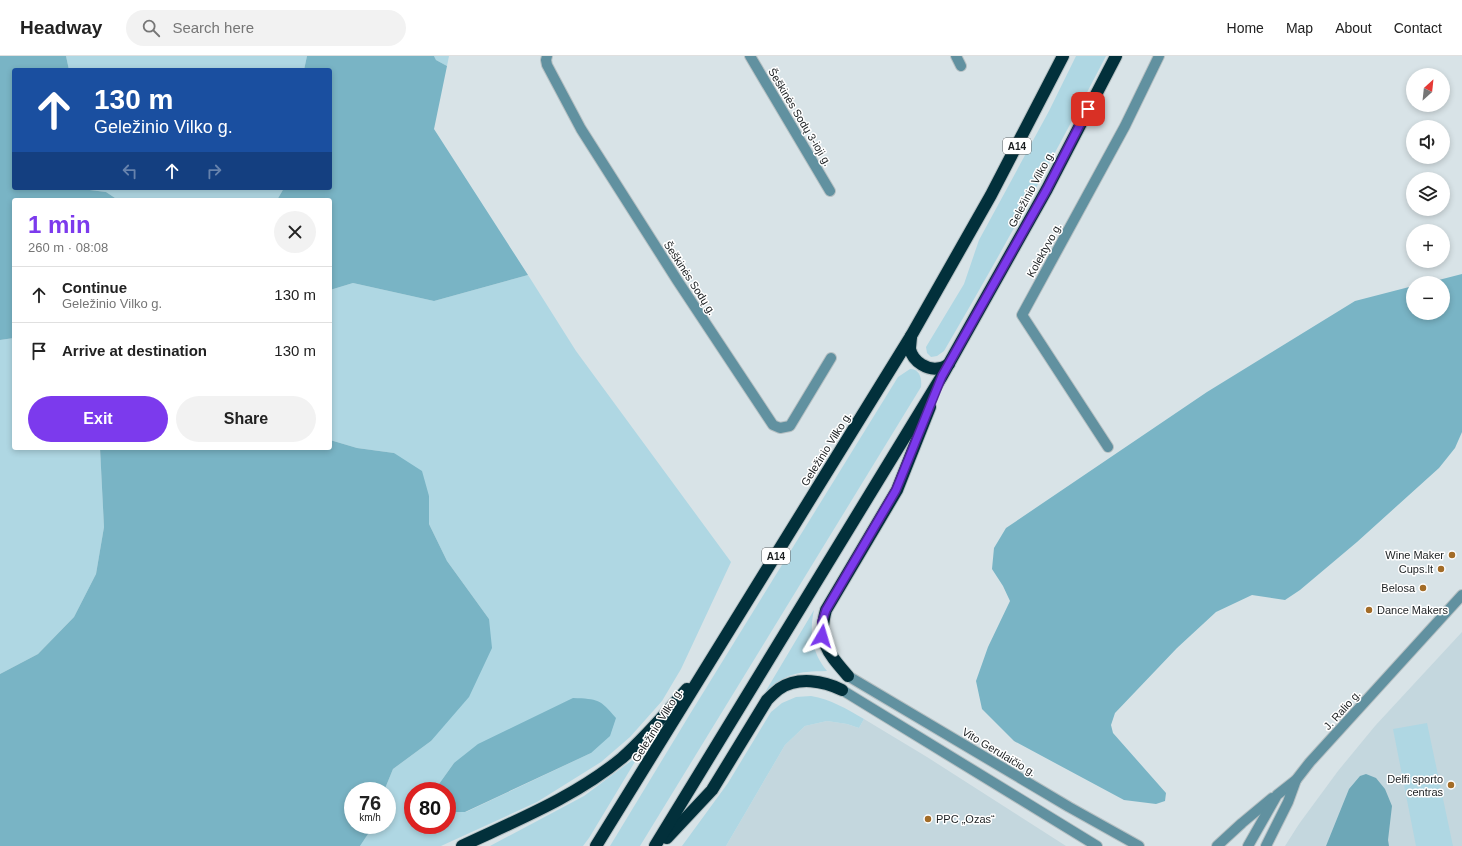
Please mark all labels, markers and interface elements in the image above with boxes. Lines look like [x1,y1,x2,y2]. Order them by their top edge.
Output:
search box [126,10,406,46]
text: Headway [20,17,102,38]
icon: search [140,17,162,39]
text: Search here [172,19,254,36]
text: Home [1227,20,1264,36]
text: Map [1286,20,1313,36]
text: About [1335,20,1372,36]
text: Contact [1394,20,1442,36]
street label: Šeškinės Sodų 3-ioji g. [766,66,834,168]
north arrow [1406,68,1450,112]
map controls [1406,68,1450,320]
icon: ahead [28,84,80,136]
text: 130 m [94,84,173,115]
pin [1071,92,1105,126]
icon: arrive [1077,98,1099,120]
text: Geležinio Vilko g. [94,117,233,137]
button: sound [1406,120,1450,164]
road number: A14 [1003,138,1031,154]
street label: Geležinio Vilko g. [1006,149,1056,229]
icon: left [119,160,141,182]
icon: ahead [161,160,183,182]
icon: right [203,160,225,182]
button: layers [1406,172,1450,216]
text: 1 min [28,211,91,238]
button: close [274,211,316,253]
street label: Kolektyvo g. [1024,221,1064,279]
button: + [1406,224,1450,268]
street label: Šeškinės Sodų g. [662,239,718,317]
text: 260 m · 08:08 [28,240,108,255]
button: − [1406,276,1450,320]
text: Continue [62,279,127,296]
icon: ahead [28,284,50,306]
text: 130 m [274,286,316,303]
text: Geležinio Vilko g. [62,296,162,311]
icon: arrive [28,340,50,362]
text: Arrive at destination [62,342,207,359]
text: 130 m [274,342,316,359]
button: Exit [28,396,168,442]
button: Share [176,396,316,442]
street label: Geležinio Vilko g. [798,410,854,488]
road number: A14 [762,548,790,564]
place label: Wine Maker [1385,549,1444,561]
marker: Wine Maker [1447,550,1457,560]
place label: Cups.lt [1399,563,1433,575]
marker: Cups.lt [1436,564,1446,574]
place label: Belosa [1381,582,1416,594]
marker: Belosa [1418,583,1428,593]
place label: Dance Makers [1377,604,1448,616]
marker: Dance Makers [1364,605,1374,615]
position arrow [801,615,843,657]
street label: Geležinio Vilko g. [629,686,685,764]
street label: J. Ralio g. [1321,688,1363,732]
street label: Vito Gerulaičio g. [960,725,1038,779]
place label: Delfi sporto centras [1387,773,1443,798]
marker: Delfi sporto centras [1446,780,1456,790]
speed limit sign: 80 [404,782,456,834]
text: 76 [359,792,381,814]
text: km/h [359,812,381,823]
place label: PPC „Ozas“ [936,813,995,825]
marker: PPC „Ozas“ [923,814,933,824]

